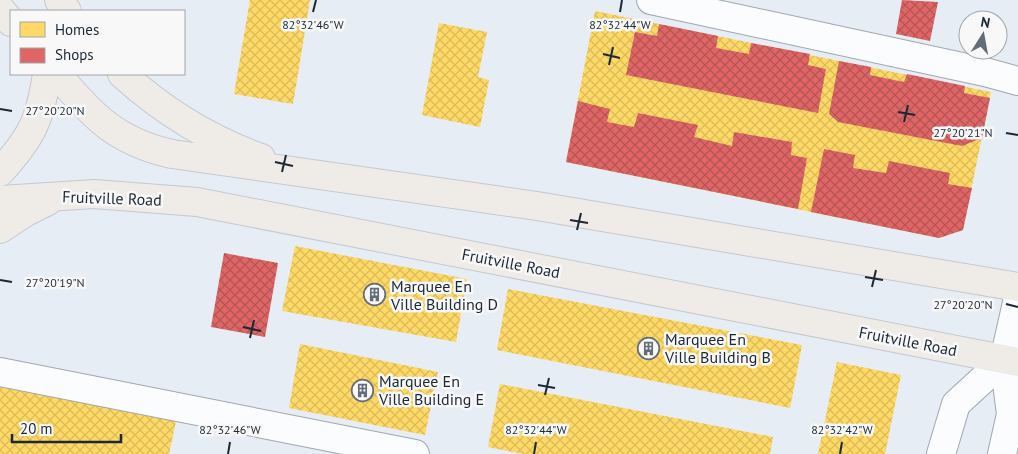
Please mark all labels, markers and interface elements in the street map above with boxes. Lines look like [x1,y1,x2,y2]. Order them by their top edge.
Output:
legend [10,10,185,75]
north arrow [958,10,1008,60]
text: N [979,13,992,32]
text: 82°32'46"W [282,17,344,32]
text: 82°32'44"W [589,17,651,32]
text: Homes [55,20,99,39]
text: Shops [55,45,94,64]
text: 27°20'20"N [25,103,85,118]
text: 27°20'21"N [933,125,993,140]
street label: Fruitville Road [62,186,162,210]
street label: Fruitville Road [460,244,562,282]
text: 27°20'19"N [25,275,85,290]
place label: Marquee En Ville Building D [390,276,498,314]
building icon: Marquee En Ville Building D [363,283,387,307]
text: 27°20'20"N [933,297,993,312]
street label: Fruitville Road [857,322,959,360]
place label: Marquee En Ville Building B [664,329,771,367]
building icon: Marquee En Ville Building B [637,336,661,360]
place label: Marquee En Ville Building E [378,371,484,409]
building icon: Marquee En Ville Building E [351,378,375,402]
scale bar [12,412,121,444]
text: 20 m [20,419,53,438]
text: 82°32'46"W [199,422,261,437]
text: 82°32'44"W [505,422,567,437]
text: 82°32'42"W [811,422,873,437]

